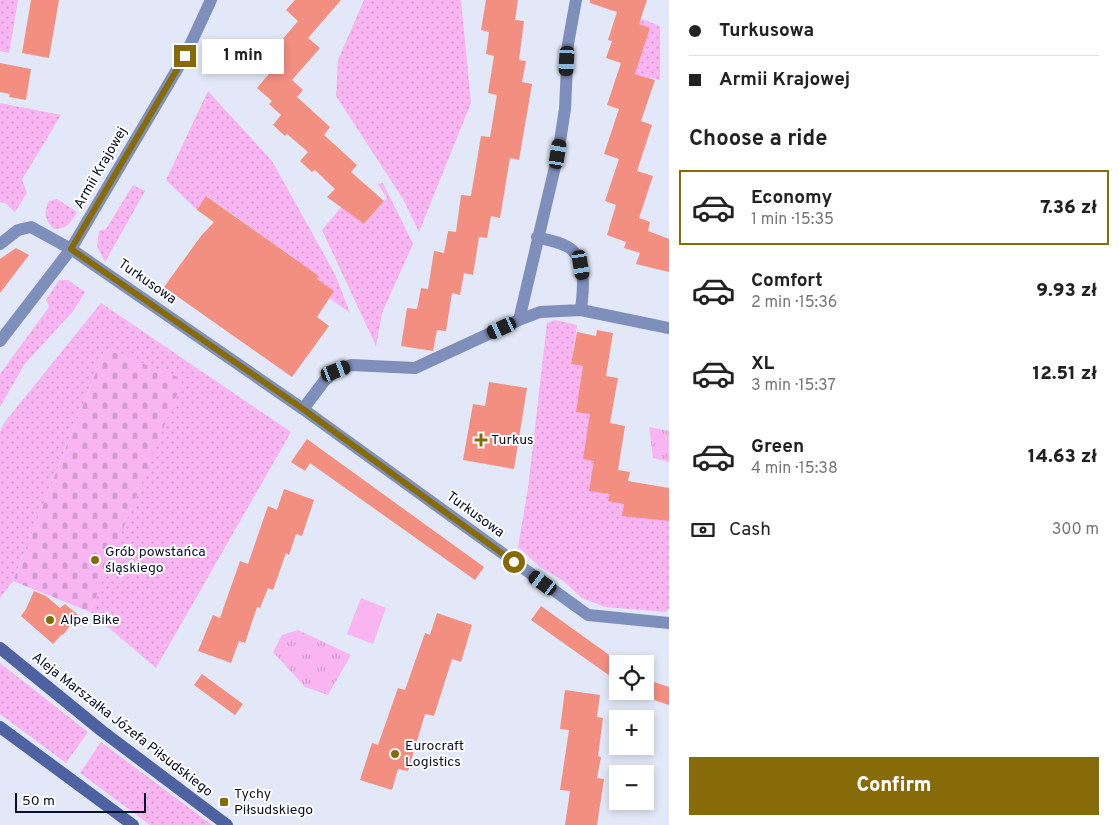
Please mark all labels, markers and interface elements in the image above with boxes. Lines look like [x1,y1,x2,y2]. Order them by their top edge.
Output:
text: Turkusowa [719,19,814,43]
callout: 1 min [202,38,285,74]
route end [174,45,196,67]
text: 1 min [223,46,263,66]
car [558,46,575,76]
text: Armii Krajowej [719,68,850,92]
street label: Armii Krajowej [71,124,131,212]
text: Choose a ride [689,126,827,153]
car [548,138,567,170]
icon: car [691,185,736,230]
text: Economy [751,186,832,210]
text: 7.36 zł [1040,196,1097,220]
text: 1 min · 15:35 [751,210,834,230]
car [571,249,590,281]
street label: Turkusowa [115,256,179,308]
icon: car [691,268,736,313]
text: Comfort [751,269,823,293]
text: 9.93 zł [1036,279,1097,303]
text: 2 min · 15:36 [751,293,837,313]
car [485,315,518,341]
icon: car [691,351,736,396]
text: XL [751,352,774,376]
car [319,359,352,383]
text: 12.51 zł [1032,362,1097,386]
text: 3 min · 15:37 [751,376,836,396]
place label: Turkus [491,432,534,449]
marker: Turkus [475,434,487,446]
icon: car [691,434,736,479]
text: Green [751,435,804,459]
text: 14.63 zł [1028,445,1097,469]
text: 4 min · 15:38 [751,459,838,479]
street label: Turkusowa [443,488,507,542]
icon: cash [689,516,717,544]
text: Cash [729,518,771,542]
text: 300 m [1052,520,1099,540]
place label: Grób powstańca śląskiego [105,544,206,577]
route start [503,551,525,573]
marker: Grób powstańca śląskiego [89,554,101,566]
car [526,568,559,598]
place label: Alpe Bike [60,612,119,629]
marker: Alpe Bike [44,614,56,626]
street label: Aleja Marszałka Józefa Piłsudskiego [28,649,216,801]
map controls [609,655,654,810]
button: locate [609,655,654,700]
button: + [609,710,654,755]
place label: Eurocraft Logistics [405,738,464,771]
marker: Eurocraft Logistics [389,748,401,760]
button: Confirm [689,757,1099,815]
button: − [609,765,654,810]
place label: Tychy Piłsudskiego [234,786,313,819]
scale bar [15,790,146,813]
text: 50 m [22,793,55,810]
marker: Tychy Piłsudskiego [218,796,230,808]

